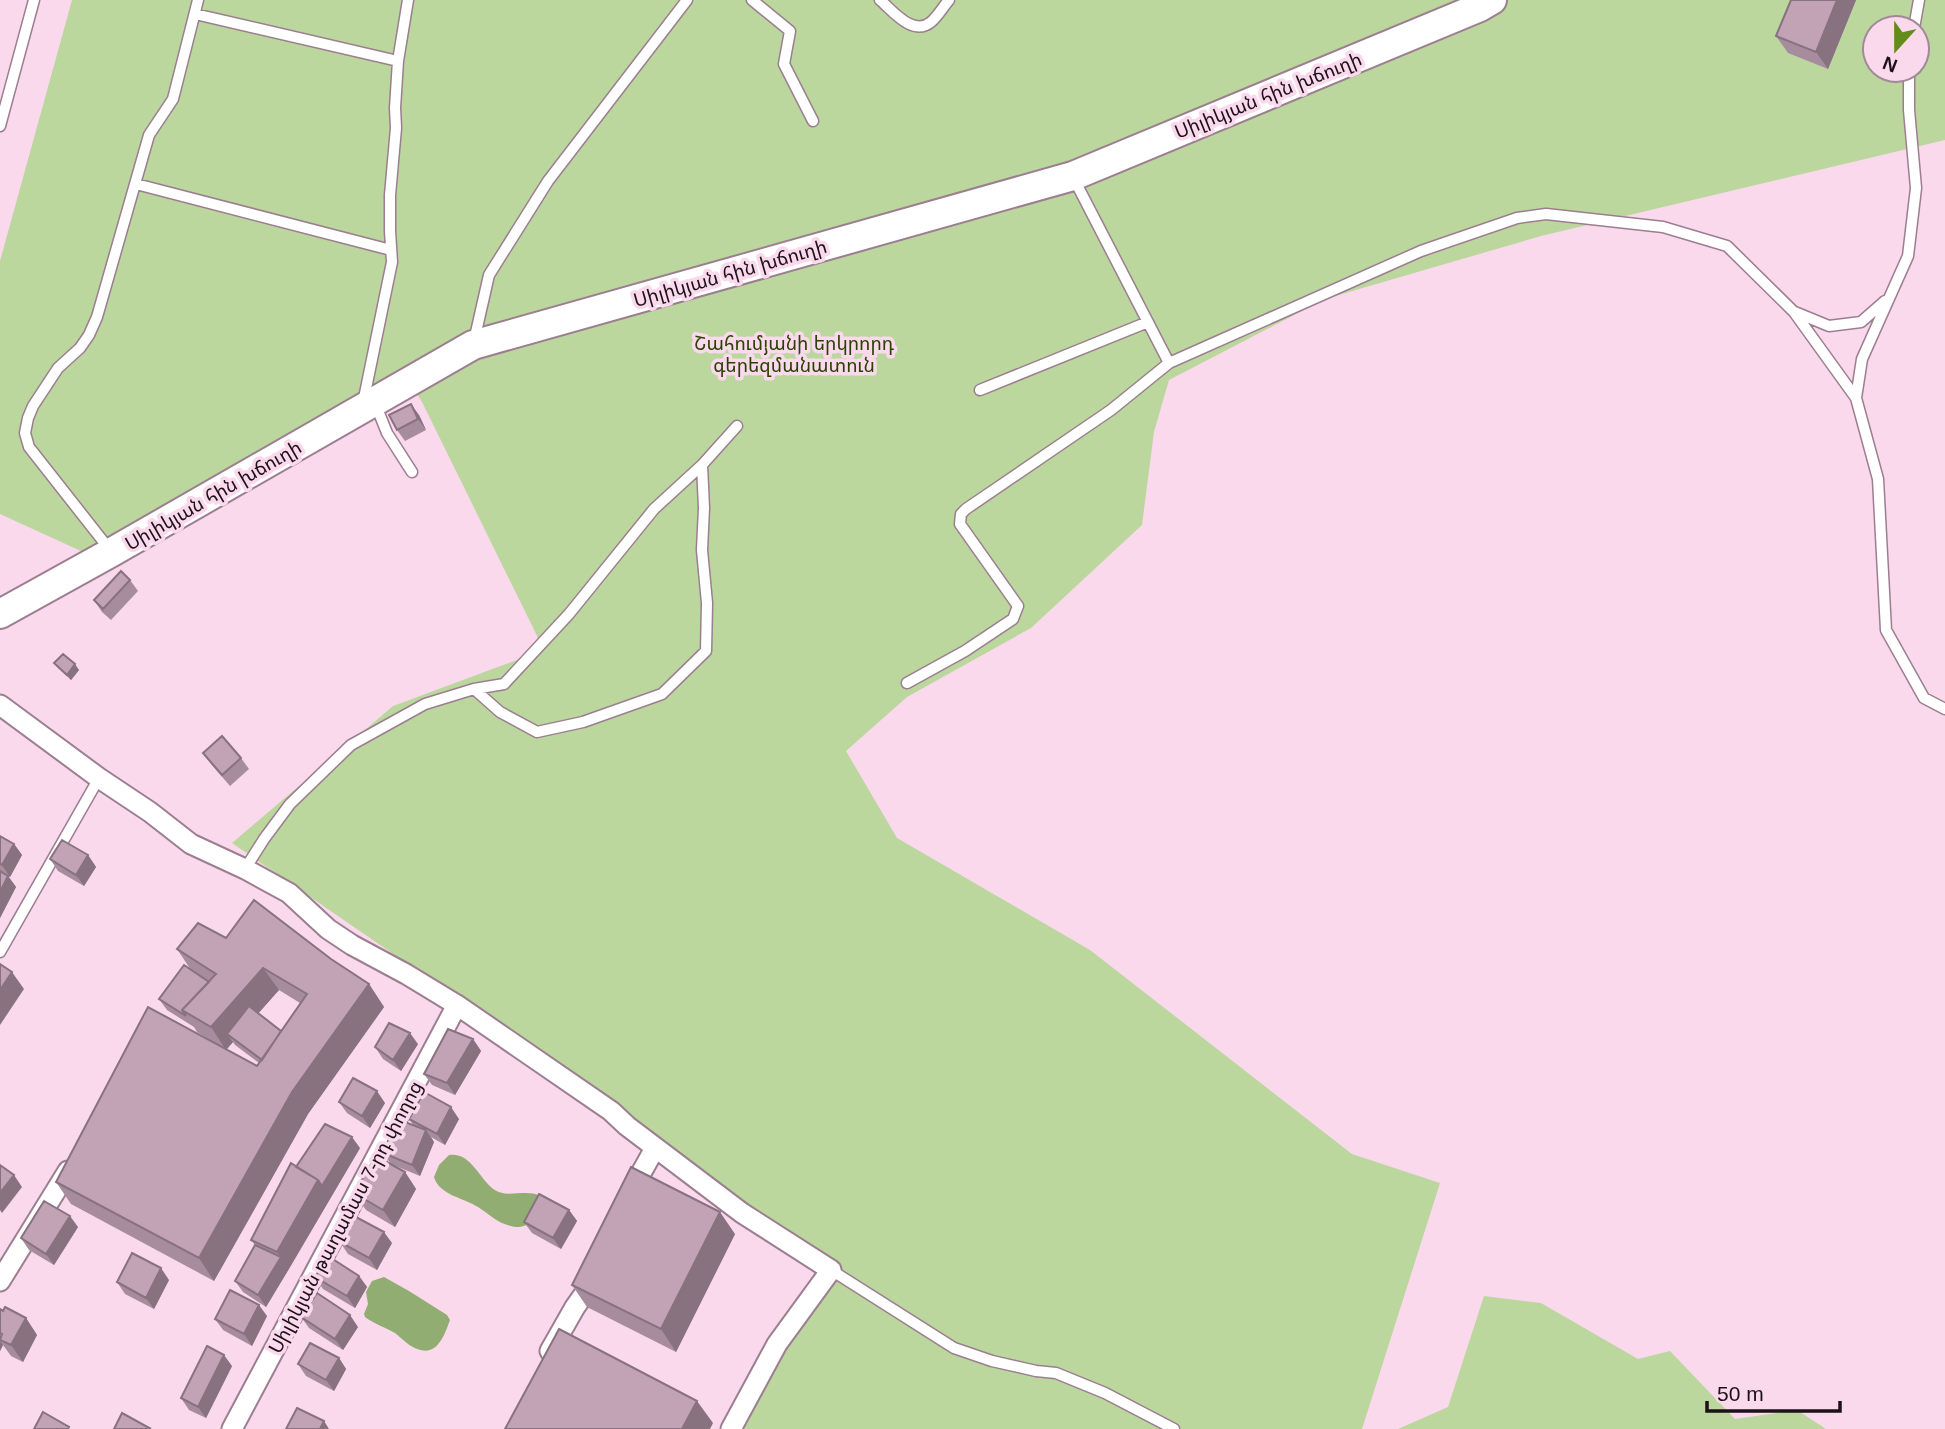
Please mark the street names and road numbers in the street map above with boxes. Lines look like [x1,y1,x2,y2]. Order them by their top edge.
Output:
street label: Սիլիկյան հին խճուղի [1172,48,1365,144]
street label: Սիլիկյան հին խճուղի [631,236,829,312]
street label: Սիլիկյան հին խճուղի [121,436,306,555]
street label: Սիլիկյան թաղամաս 7-րդ փողոց [264,1077,427,1357]

